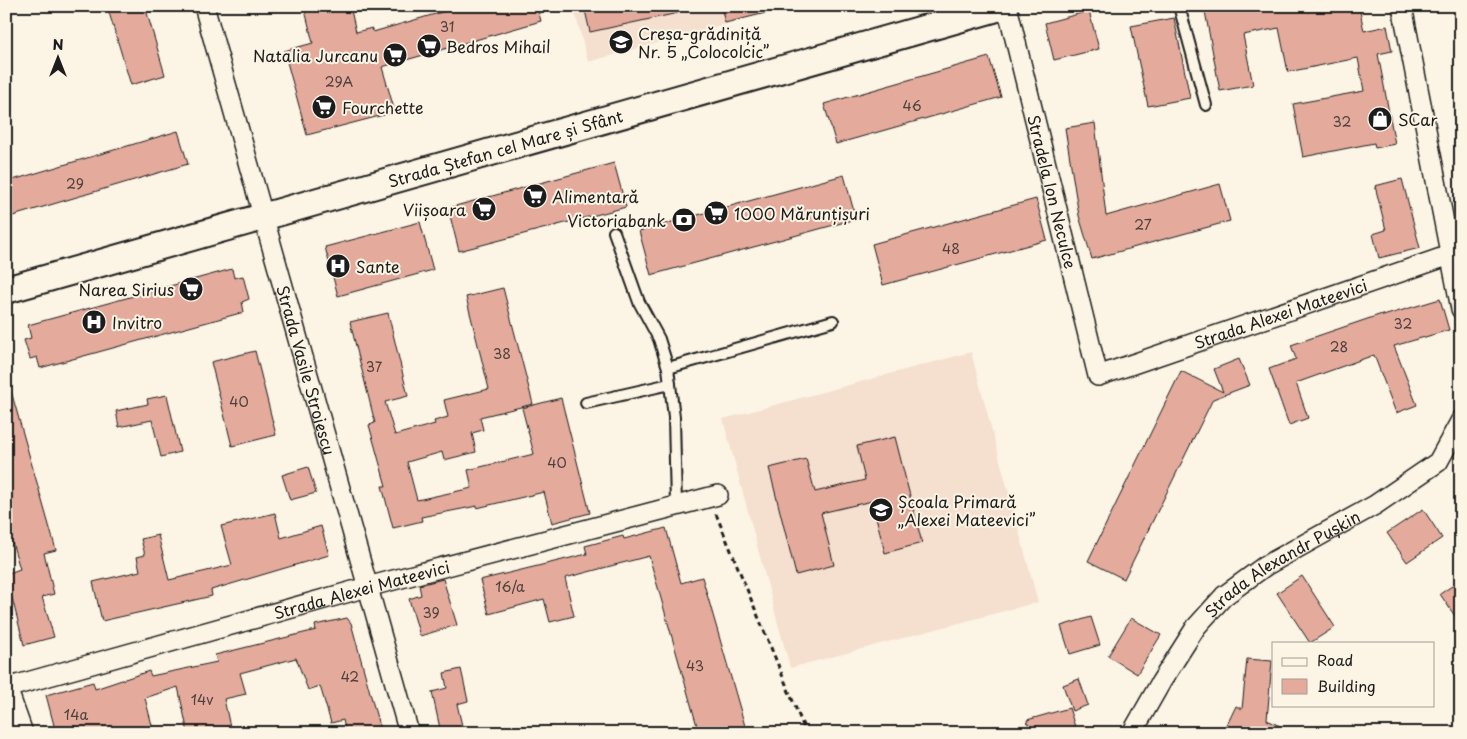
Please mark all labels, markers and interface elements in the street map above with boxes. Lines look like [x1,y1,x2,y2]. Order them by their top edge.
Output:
house number: 31 [440,16,454,37]
place label: Creșa-grădiniță Nr. 5 „Colocolcic” [638,21,769,63]
school or university icon: Creșa-grădiniță Nr. 5 „Colocolcic” [608,29,634,55]
north arrow [32,32,82,82]
supermarket icon: Bedros Mihail [416,33,442,59]
text: N [52,34,64,55]
place label: Bedros Mihail [446,34,551,58]
supermarket icon: Natalia Jurcanu [382,42,408,68]
place label: Natalia Jurcanu [253,43,378,67]
house number: 29A [325,71,353,92]
supermarket icon: Fourchette [311,94,337,120]
place label: Fourchette [342,95,424,119]
house number: 46 [902,95,922,116]
street label: Strada Ștefan cel Mare și Sfânt [385,103,626,193]
shop icon: SCar [1367,106,1393,132]
place label: SCar [1398,107,1438,131]
house number: 32 [1333,111,1351,132]
street label: Stradela Ion Neculce [1022,112,1083,271]
house number: 29 [66,173,84,194]
supermarket icon: Alimentară [522,183,548,209]
place label: Alimentară [552,184,639,208]
supermarket icon: Viișoara [471,196,497,222]
place label: Viișoara [403,197,466,221]
supermarket icon: 1000 Mărunțișuri [703,200,729,226]
place label: 1000 Mărunțișuri [734,201,870,225]
bank icon: Victoriabank [671,207,697,233]
place label: Victoriabank [567,208,666,232]
house number: 27 [1134,214,1152,235]
house number: 48 [942,238,960,259]
hospital icon: Sante [325,253,351,279]
place label: Sante [356,254,400,278]
street label: Strada Alexei Mateevici [1191,272,1370,354]
supermarket icon: Narea Sirius [178,276,204,302]
place label: Narea Sirius [79,277,174,301]
street label: Strada Vasile Stroiescu [271,282,342,458]
hospital icon: Invitro [81,309,107,335]
place label: Invitro [112,310,162,334]
house number: 32 [1394,313,1412,334]
house number: 28 [1330,336,1348,357]
house number: 38 [493,343,511,364]
house number: 37 [366,356,383,377]
house number: 40 [229,391,249,412]
house number: 40 [547,452,567,473]
place label: Școala Primară „Alexei Mateevici” [898,489,1036,531]
school or university icon: Școala Primară „Alexei Mateevici” [868,497,894,523]
street label: Strada Alexandr Pușkin [1199,504,1364,622]
street label: Strada Alexei Mateevici [271,554,452,625]
house number: 16/a [495,576,525,597]
house number: 39 [422,602,440,623]
legend [1272,642,1434,706]
text: Road [1317,648,1353,671]
house number: 43 [686,655,704,676]
house number: 42 [341,666,359,687]
text: Building [1317,674,1376,697]
house number: 14v [191,689,213,710]
house number: 14a [64,704,88,725]

